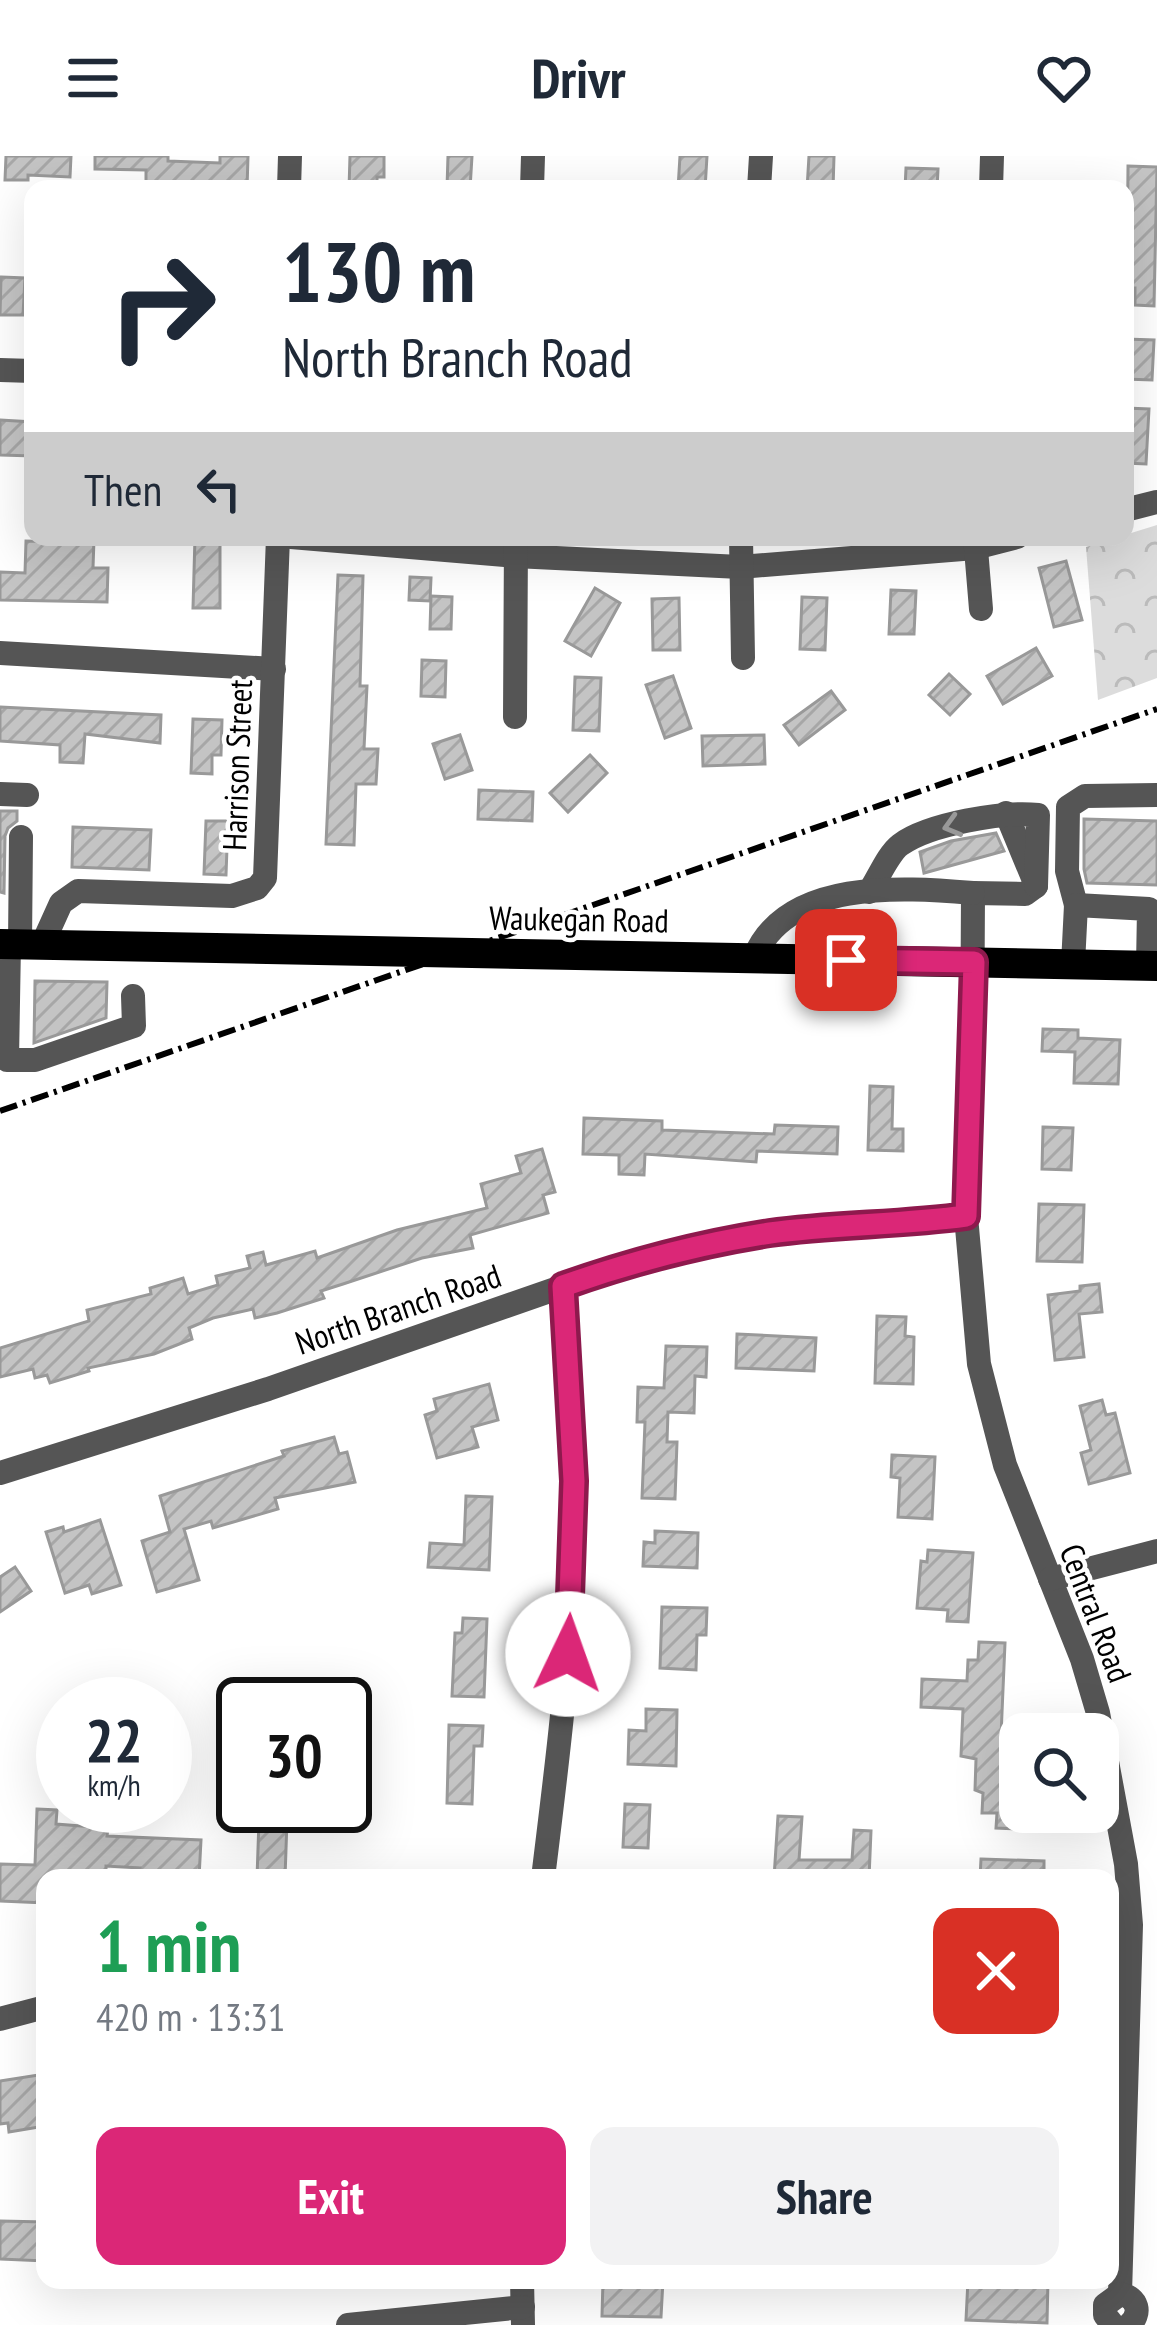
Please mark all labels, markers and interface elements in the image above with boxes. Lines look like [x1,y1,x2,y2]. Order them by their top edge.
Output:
text: Drivr [531,43,626,113]
icon: menu [60,45,126,111]
icon: heart [1031,45,1097,111]
text: 130 m [282,216,475,325]
icon: right [84,228,240,384]
text: North Branch Road [282,322,633,392]
icon: left [186,456,252,522]
text: Then [84,460,162,518]
street label: Harrison Street [212,679,261,851]
one-way arrow [942,812,963,837]
street label: Waukegan Road [489,895,669,942]
pin [795,909,897,1011]
icon: arrive [813,927,879,993]
street label: North Branch Road [290,1253,506,1364]
street label: Central Road [1050,1538,1142,1688]
position arrow [505,1591,631,1717]
speed limit sign: 30 [216,1677,372,1833]
text: 22 [85,1701,143,1779]
map controls [999,1713,1119,1833]
button: search [999,1713,1119,1833]
text: km/h [87,1765,141,1804]
text: 1 min [96,1899,241,1992]
button: close [933,1908,1059,2034]
text: 420 m · 13:31 [96,1991,285,2042]
button: Exit [96,2127,566,2265]
button: Share [590,2127,1059,2265]

